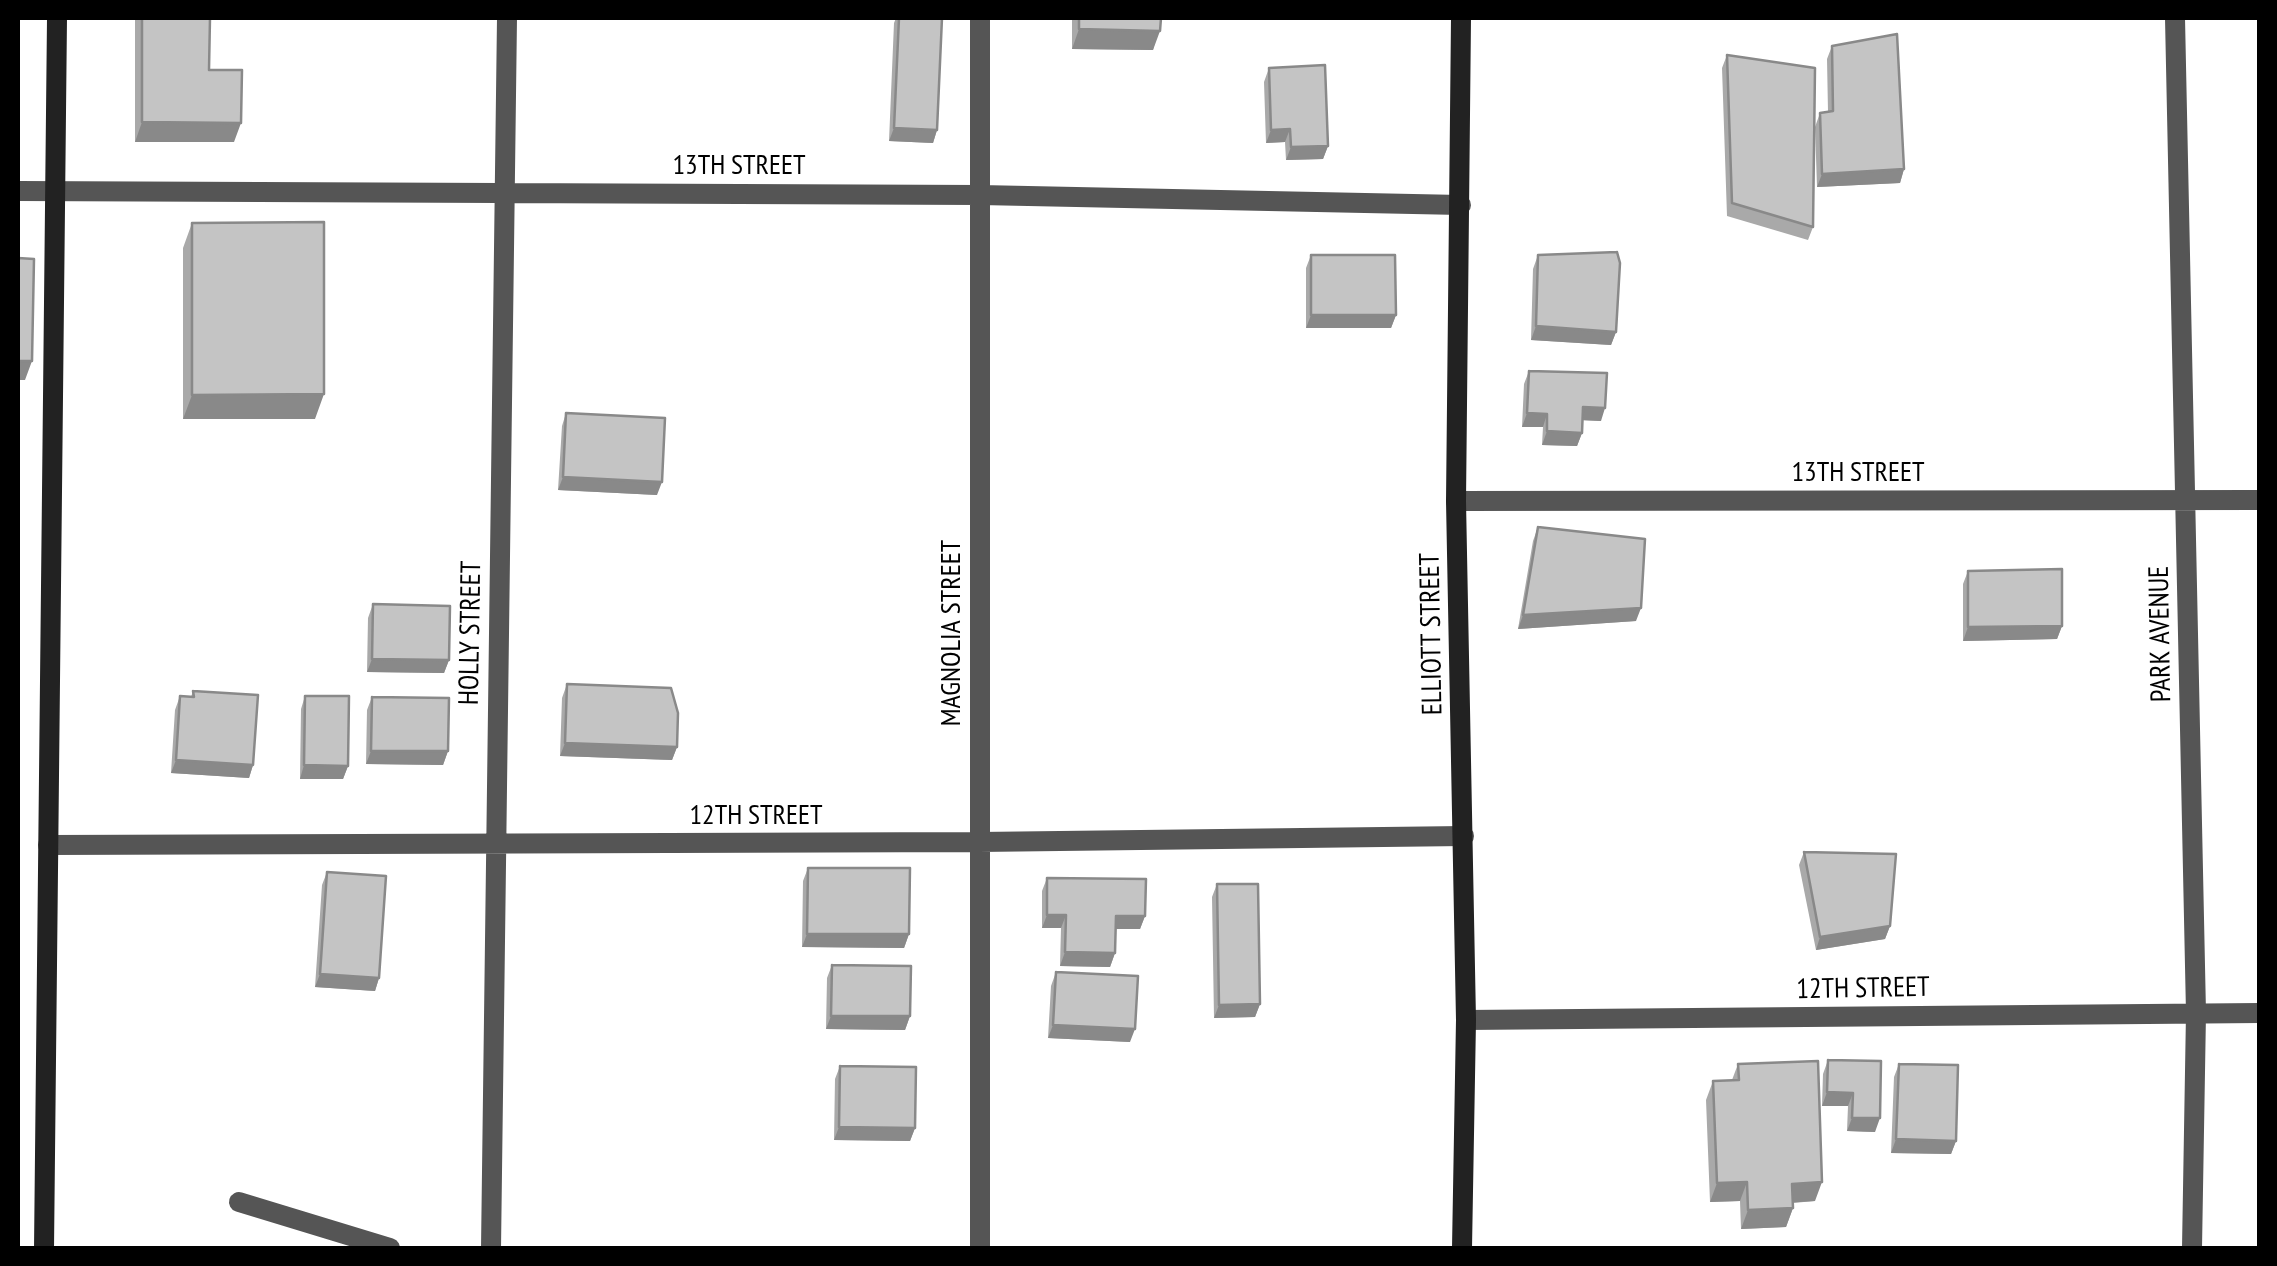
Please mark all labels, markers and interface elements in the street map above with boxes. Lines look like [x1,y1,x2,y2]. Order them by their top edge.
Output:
street label: 13TH STREET [672,149,806,183]
street label: 13TH STREET [1791,456,1925,490]
street label: MAGNOLIA STREET [935,540,969,726]
street label: ELLIOTT STREET [1414,553,1450,715]
street label: HOLLY STREET [453,561,489,705]
street label: PARK AVENUE [2143,566,2179,702]
street label: 12TH STREET [689,799,823,833]
street label: 12TH STREET [1796,971,1930,1007]

